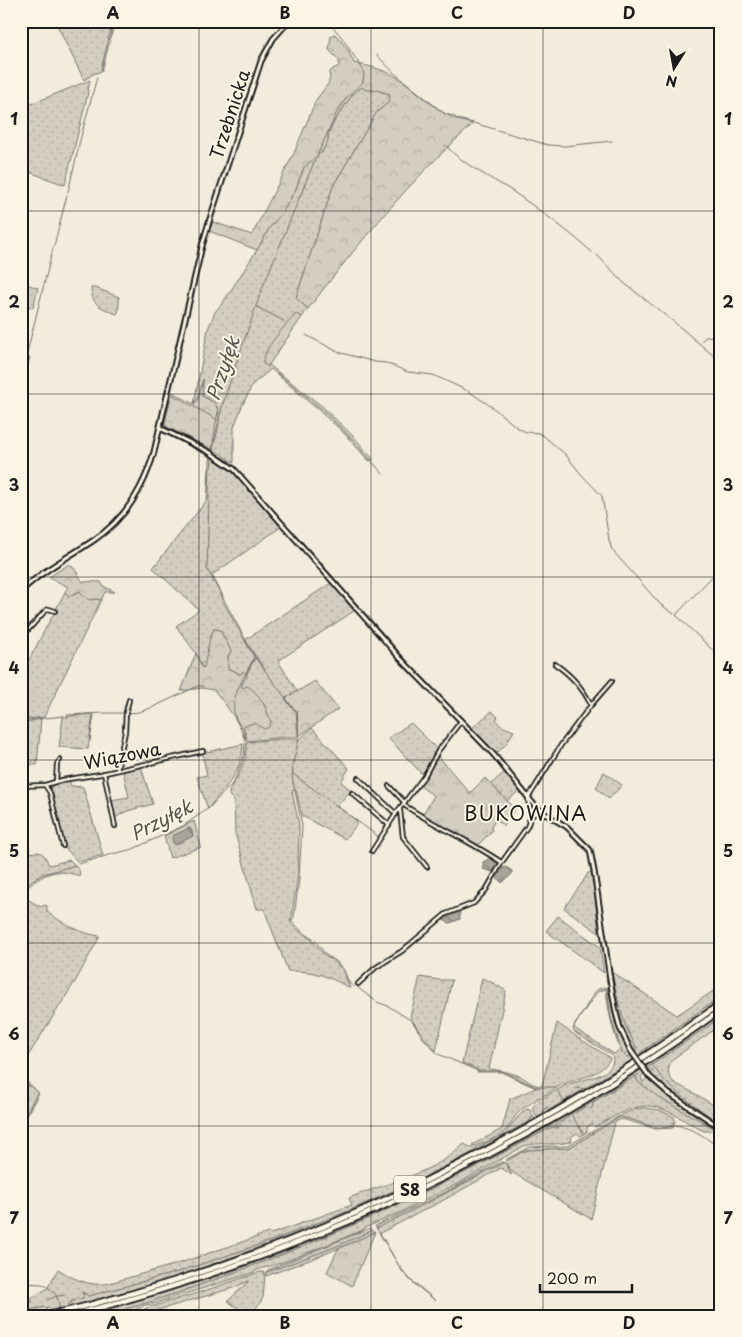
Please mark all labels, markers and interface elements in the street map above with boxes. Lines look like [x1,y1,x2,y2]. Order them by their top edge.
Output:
text: A [107,0,120,24]
text: B [280,0,291,24]
text: C [451,0,463,24]
text: D [623,0,635,24]
north arrow [650,42,700,92]
street label: Trzebnicka [202,65,256,162]
text: N [664,70,679,93]
text: 1 [10,106,18,130]
text: 1 [724,106,732,130]
text: 2 [8,289,20,313]
text: 2 [722,289,734,313]
water label: Przyłęk [198,331,247,404]
text: 3 [9,472,19,496]
text: 3 [723,472,733,496]
text: 4 [9,655,20,679]
text: 4 [723,655,734,679]
street label: Wiązowa [81,734,164,776]
water label: Przyłęk [125,791,198,847]
district label: BUKOWINA [464,798,588,828]
text: 5 [9,838,19,862]
text: 5 [723,838,733,862]
text: 6 [8,1021,20,1045]
text: 6 [722,1021,734,1045]
road number: S8 [394,1176,426,1202]
text: 7 [9,1205,19,1229]
text: 7 [723,1205,733,1229]
scale bar [540,1262,632,1294]
text: 200 m [547,1266,597,1289]
text: A [107,1310,120,1334]
text: B [280,1310,291,1334]
text: C [451,1310,463,1334]
text: D [623,1310,635,1334]

